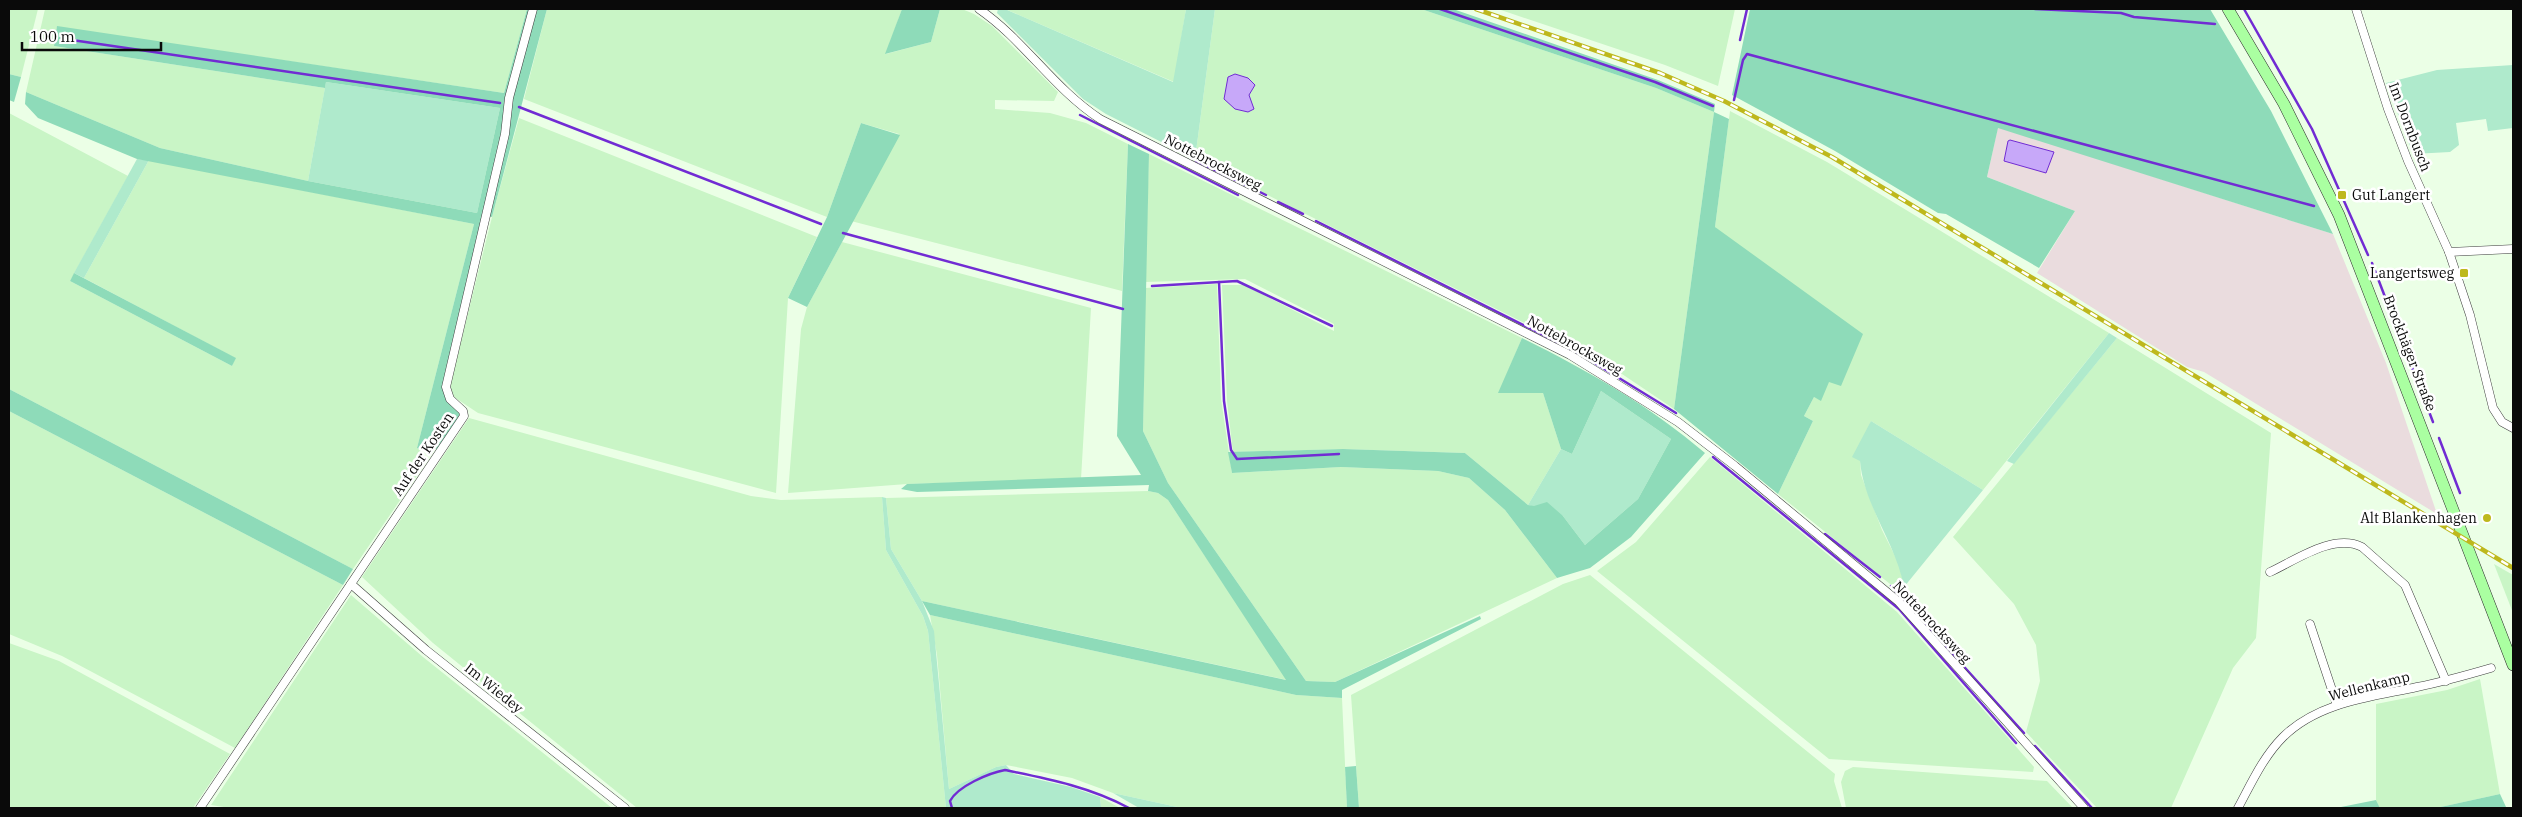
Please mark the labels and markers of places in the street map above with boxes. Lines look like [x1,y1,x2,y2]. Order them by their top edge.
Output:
place label: Gut Langert [2352,186,2430,204]
marker: Gut Langert [2336,189,2348,201]
place label: Langertsweg [2370,264,2454,282]
marker: Langertsweg [2458,267,2470,279]
place label: Alt Blankenhagen [2360,509,2477,527]
marker: Alt Blankenhagen [2481,512,2493,524]

